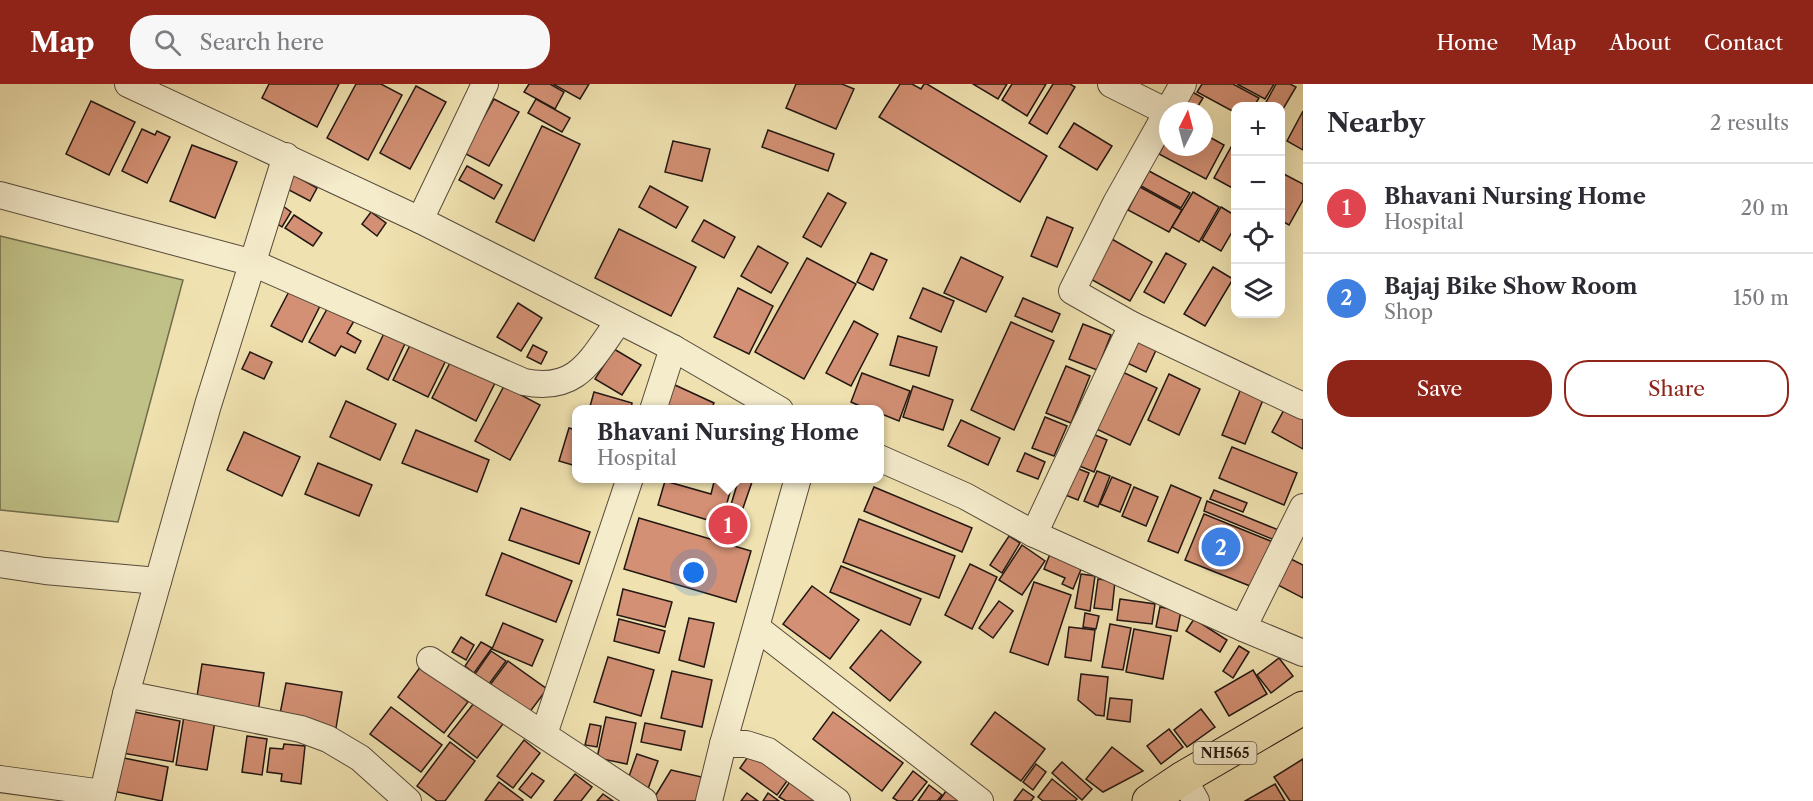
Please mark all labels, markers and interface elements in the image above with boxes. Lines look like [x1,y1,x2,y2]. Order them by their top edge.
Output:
search box [130,15,550,69]
text: Map [30,25,94,59]
icon: search [151,26,184,59]
text: Search here [199,29,324,56]
text: Home [1437,30,1498,55]
text: Map [1531,30,1576,55]
text: About [1609,30,1671,55]
text: Contact [1704,30,1783,55]
north arrow [1159,102,1213,156]
map controls [1231,102,1285,318]
button: + [1231,102,1285,156]
text: Nearby [1327,107,1425,139]
text: 2 results [1710,111,1789,135]
button: − [1231,156,1285,210]
text: Bhavani Nursing Home [1384,183,1646,210]
text: 1 [1342,196,1351,220]
text: 20 m [1741,196,1789,220]
button: locate [1231,210,1285,264]
text: Hospital [1384,210,1464,234]
button: layers [1231,264,1285,318]
text: Bajaj Bike Show Room [1384,273,1637,300]
text: 2 [1341,286,1352,310]
text: 150 m [1733,286,1789,310]
text: Shop [1384,300,1433,324]
button: Save [1327,360,1552,417]
button: Share [1564,360,1789,417]
popup [572,405,884,483]
text: Bhavani Nursing Home [597,419,859,446]
text: Hospital [597,446,677,470]
pin: 1 [708,502,748,548]
pin: 2 [1202,524,1240,570]
your location [679,558,708,587]
road number: NH565 [1194,742,1256,764]

